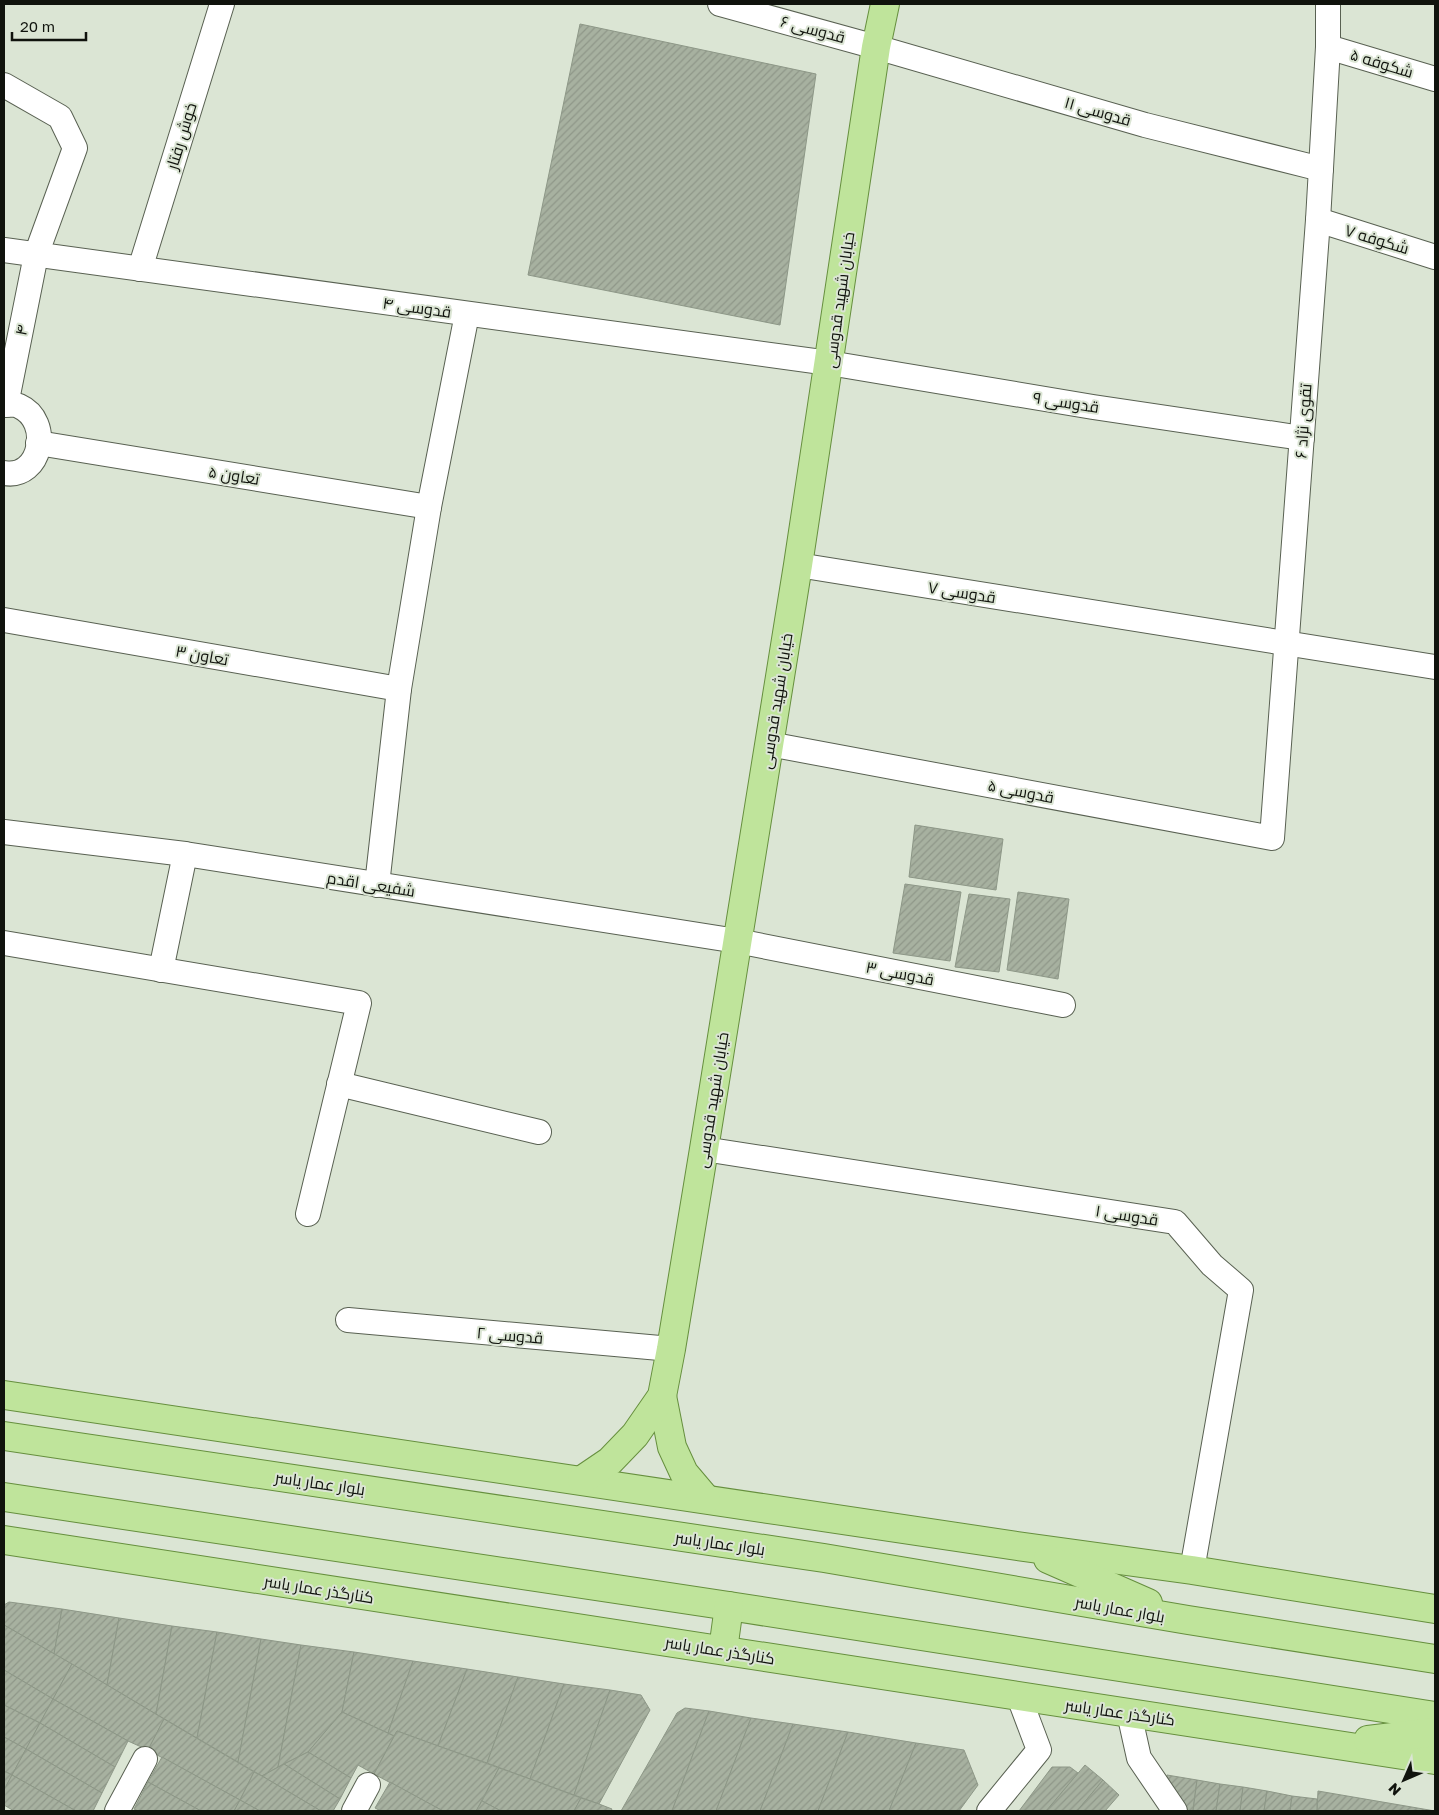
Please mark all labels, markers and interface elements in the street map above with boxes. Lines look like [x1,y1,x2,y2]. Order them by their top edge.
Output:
scale bar [12,10,86,42]
street label: قدوسی ۶ [778,11,847,48]
text: 20 m [20,17,55,35]
street label: شکوفه ۵ [1348,44,1416,82]
street label: قدوسی ۱۱ [1062,92,1134,131]
street label: خوش رفتار [161,100,202,173]
street label: شکوفه ۷ [1343,220,1411,258]
street label: خیابان شهید قدوسی [820,231,859,370]
street label: قدوسی ۴ [381,292,453,323]
street label: ۴ [10,323,32,337]
street label: تقوی نژاد ۶ [1290,382,1317,459]
street label: قدوسی ۹ [1031,387,1100,418]
street label: تعاون ۵ [207,461,262,490]
street label: قدوسی ۷ [927,577,997,608]
street label: خیابان شهید قدوسی [755,632,798,771]
street label: تعاون ۳ [174,641,231,671]
street label: قدوسی ۵ [986,775,1056,808]
street label: شفیعی اقدم [325,867,417,903]
street label: قدوسی ۳ [864,957,936,990]
street label: خیابان شهید قدوسی [691,1031,734,1170]
street label: قدوسی ۱ [1094,1200,1160,1231]
street label: قدوسی ۲ [476,1322,544,1349]
street label: بلوار عمار یاسر [273,1467,366,1499]
street label: بلوار عمار یاسر [673,1527,766,1559]
street label: کنارگذر عمار یاسر [262,1570,375,1608]
street label: بلوار عمار یاسر [1073,1591,1166,1627]
street label: کنارگذر عمار یاسر [663,1631,776,1669]
street label: کنارگذر عمار یاسر [1063,1694,1176,1730]
north arrow [1379,1755,1429,1805]
text: N [1385,1780,1404,1799]

